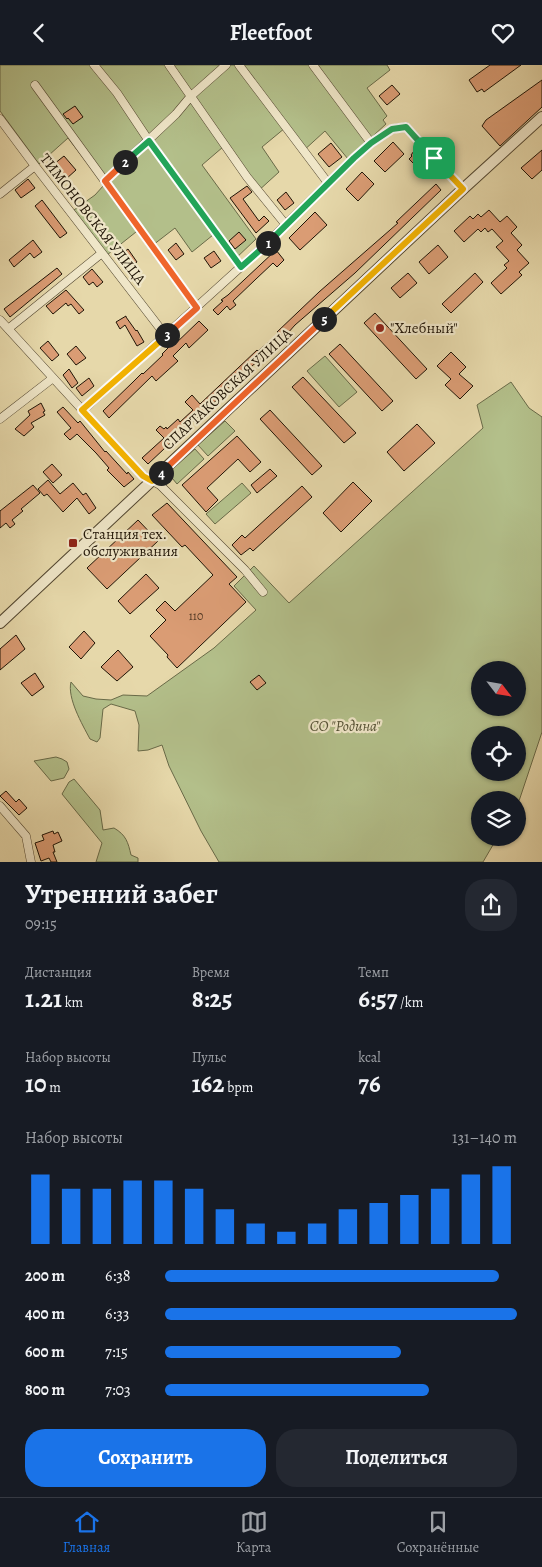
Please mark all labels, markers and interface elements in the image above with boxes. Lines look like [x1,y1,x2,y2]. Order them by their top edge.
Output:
text: Fleetfoot [230,18,312,48]
icon: back [25,19,53,47]
icon: heart [489,19,517,47]
pin [413,137,455,179]
icon: arrive [420,144,448,172]
street label: ТИМОНОВСКАЯ УЛИЦА [35,149,151,289]
pin: 2 [112,149,138,175]
text: 2 [122,153,129,172]
pin: 1 [256,231,280,255]
text: 1 [266,234,271,253]
pin: 5 [312,307,336,331]
text: 5 [322,310,327,329]
place label: "Хлебный" [390,318,458,338]
marker: "Хлебный" [374,322,386,334]
pin: 3 [154,323,180,347]
street label: СПАРТАКОВСКАЯ УЛИЦА [158,323,296,454]
text: 3 [164,326,171,345]
pin: 4 [148,461,174,485]
text: 4 [158,464,165,483]
place label: Станция тех. обслуживания [83,524,178,561]
marker: Станция тех. обслуживания [67,537,79,549]
house number: 110 [189,608,203,624]
north arrow [471,661,526,716]
map controls [471,661,526,846]
park label: СО "Родина" [310,716,381,736]
button: locate [471,726,526,781]
button: layers [471,791,526,846]
text: Утренний забег [25,875,218,913]
button: share [465,879,517,931]
text: 09:15 [25,913,57,935]
text: Дистанция [25,963,92,982]
text: Время [192,963,230,982]
text: Темп [358,963,389,982]
text: 1.21 [25,982,62,1016]
text: 8:25 [192,982,232,1016]
text: 6:57 [358,982,397,1016]
text: km [62,993,83,1012]
text: /km [397,993,423,1012]
text: Набор высоты [25,1048,111,1067]
text: Пульс [192,1048,227,1067]
text: kcal [358,1048,381,1067]
text: 10 [25,1067,47,1101]
text: 162 [192,1067,224,1101]
text: 76 [358,1067,381,1101]
text: m [47,1078,61,1097]
text: bpm [224,1078,253,1097]
text: Набор высоты [25,1127,123,1149]
text: 131–140 m [452,1127,517,1149]
text: 200 m [25,1265,65,1287]
text: 6:38 [105,1265,131,1287]
text: 400 m [25,1303,65,1325]
text: 6:33 [105,1303,130,1325]
text: 600 m [25,1341,65,1363]
text: 7:15 [105,1341,128,1363]
text: 800 m [25,1379,65,1401]
text: 7:03 [105,1379,131,1401]
button: Сохранить [25,1429,266,1487]
button: Поделиться [276,1429,517,1487]
tab: Главная [63,1508,110,1557]
tab: Карта [236,1508,271,1557]
tab: Сохранённые [397,1508,479,1557]

